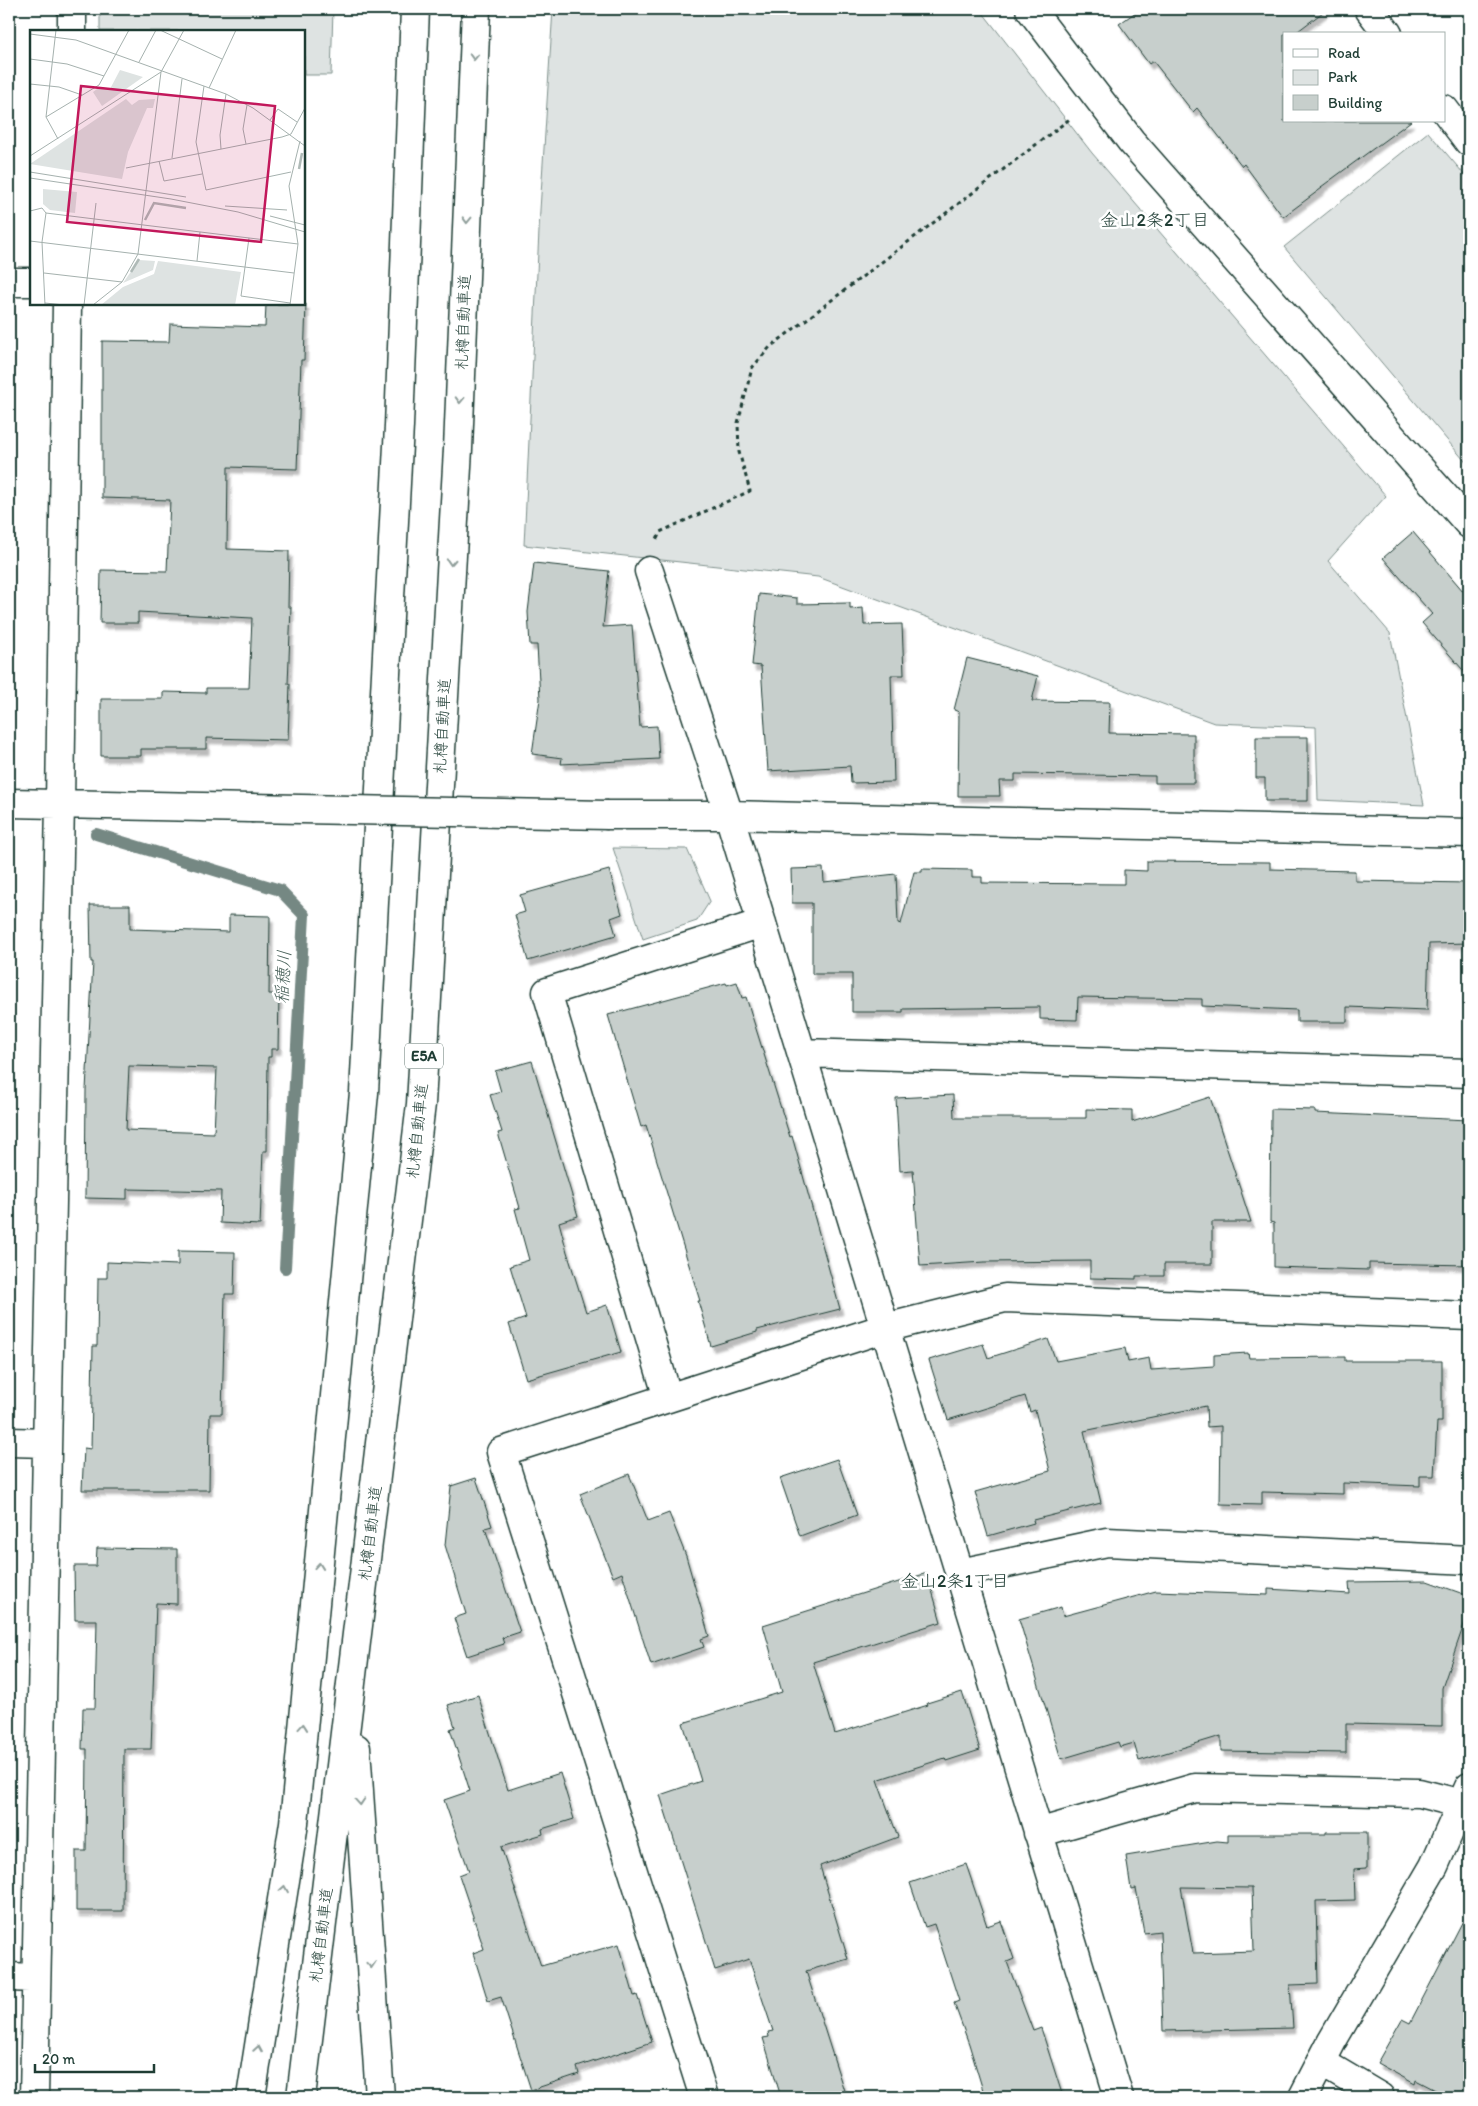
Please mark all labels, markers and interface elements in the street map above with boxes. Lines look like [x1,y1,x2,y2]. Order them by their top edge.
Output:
inset map [30,30,305,305]
legend [1283,32,1446,122]
text: Road [1328,44,1361,62]
one-way arrow [468,54,479,62]
text: Park [1328,68,1358,86]
text: Building [1328,94,1382,112]
district label: 金山2条2丁目 [1101,209,1209,231]
one-way arrow [462,216,472,224]
street label: 札樽自動車道 [452,274,474,370]
one-way arrow [454,396,465,404]
one-way arrow [446,558,457,566]
street label: 札樽自動車道 [430,678,454,774]
water label: 稲穂川 [271,949,295,1005]
road number: E5A [405,1044,443,1068]
street label: 札樽自動車道 [403,1082,431,1180]
street label: 札樽自動車道 [355,1484,385,1582]
one-way arrow [313,1561,324,1569]
district label: 金山2条1丁目 [901,1570,1009,1592]
one-way arrow [297,1723,308,1731]
one-way arrow [354,1799,365,1807]
one-way arrow [278,1884,288,1893]
street label: 札樽自動車道 [306,1886,336,1984]
one-way arrow [365,1961,376,1969]
scale bar [35,2041,154,2073]
one-way arrow [253,2045,263,2053]
text: 20 m [42,2050,76,2068]

